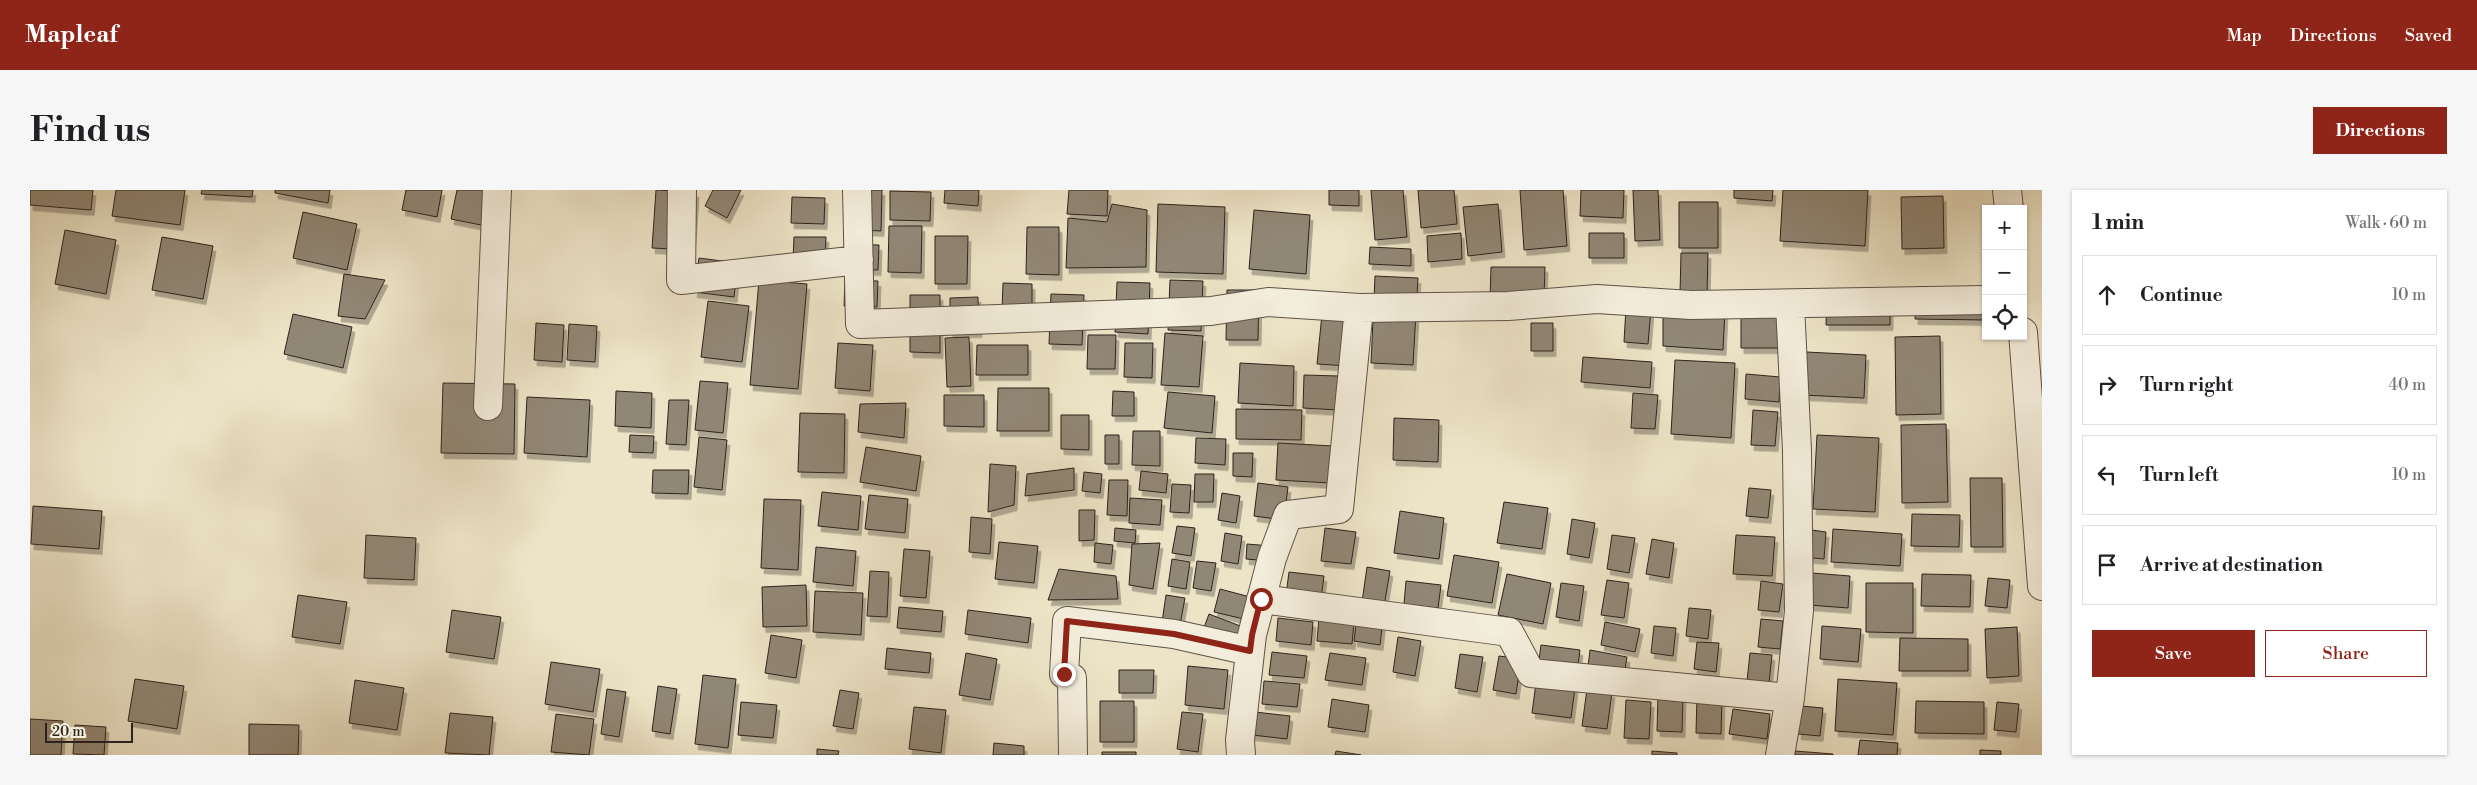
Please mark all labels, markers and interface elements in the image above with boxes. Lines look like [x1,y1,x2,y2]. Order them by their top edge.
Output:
text: Mapleaf [25,20,118,50]
text: Map [2226,24,2262,47]
text: Directions [2290,24,2377,47]
text: Saved [2405,24,2452,47]
button: Directions [2313,107,2447,154]
text: Find us [30,109,150,152]
map controls [1982,205,2027,340]
button: + [1982,205,2027,250]
text: 1 min [2092,210,2144,236]
text: Walk · 60 m [2345,213,2427,233]
button: − [1982,250,2027,295]
icon: ahead [2093,281,2121,309]
text: Continue [2140,283,2223,307]
text: 10 m [2392,285,2426,305]
button: locate [1982,295,2027,340]
icon: right [2093,371,2121,399]
text: Turn right [2140,373,2233,397]
text: 40 m [2389,375,2426,395]
icon: left [2093,461,2121,489]
text: Turn left [2140,463,2219,487]
text: 10 m [2392,465,2426,485]
icon: arrive [2093,551,2121,579]
text: Arrive at destination [2140,553,2323,577]
route start [1250,588,1273,611]
button: Save [2092,630,2255,677]
button: Share [2265,630,2427,677]
route end [1053,663,1076,686]
scale bar [45,720,132,743]
text: 20 m [52,723,84,741]

